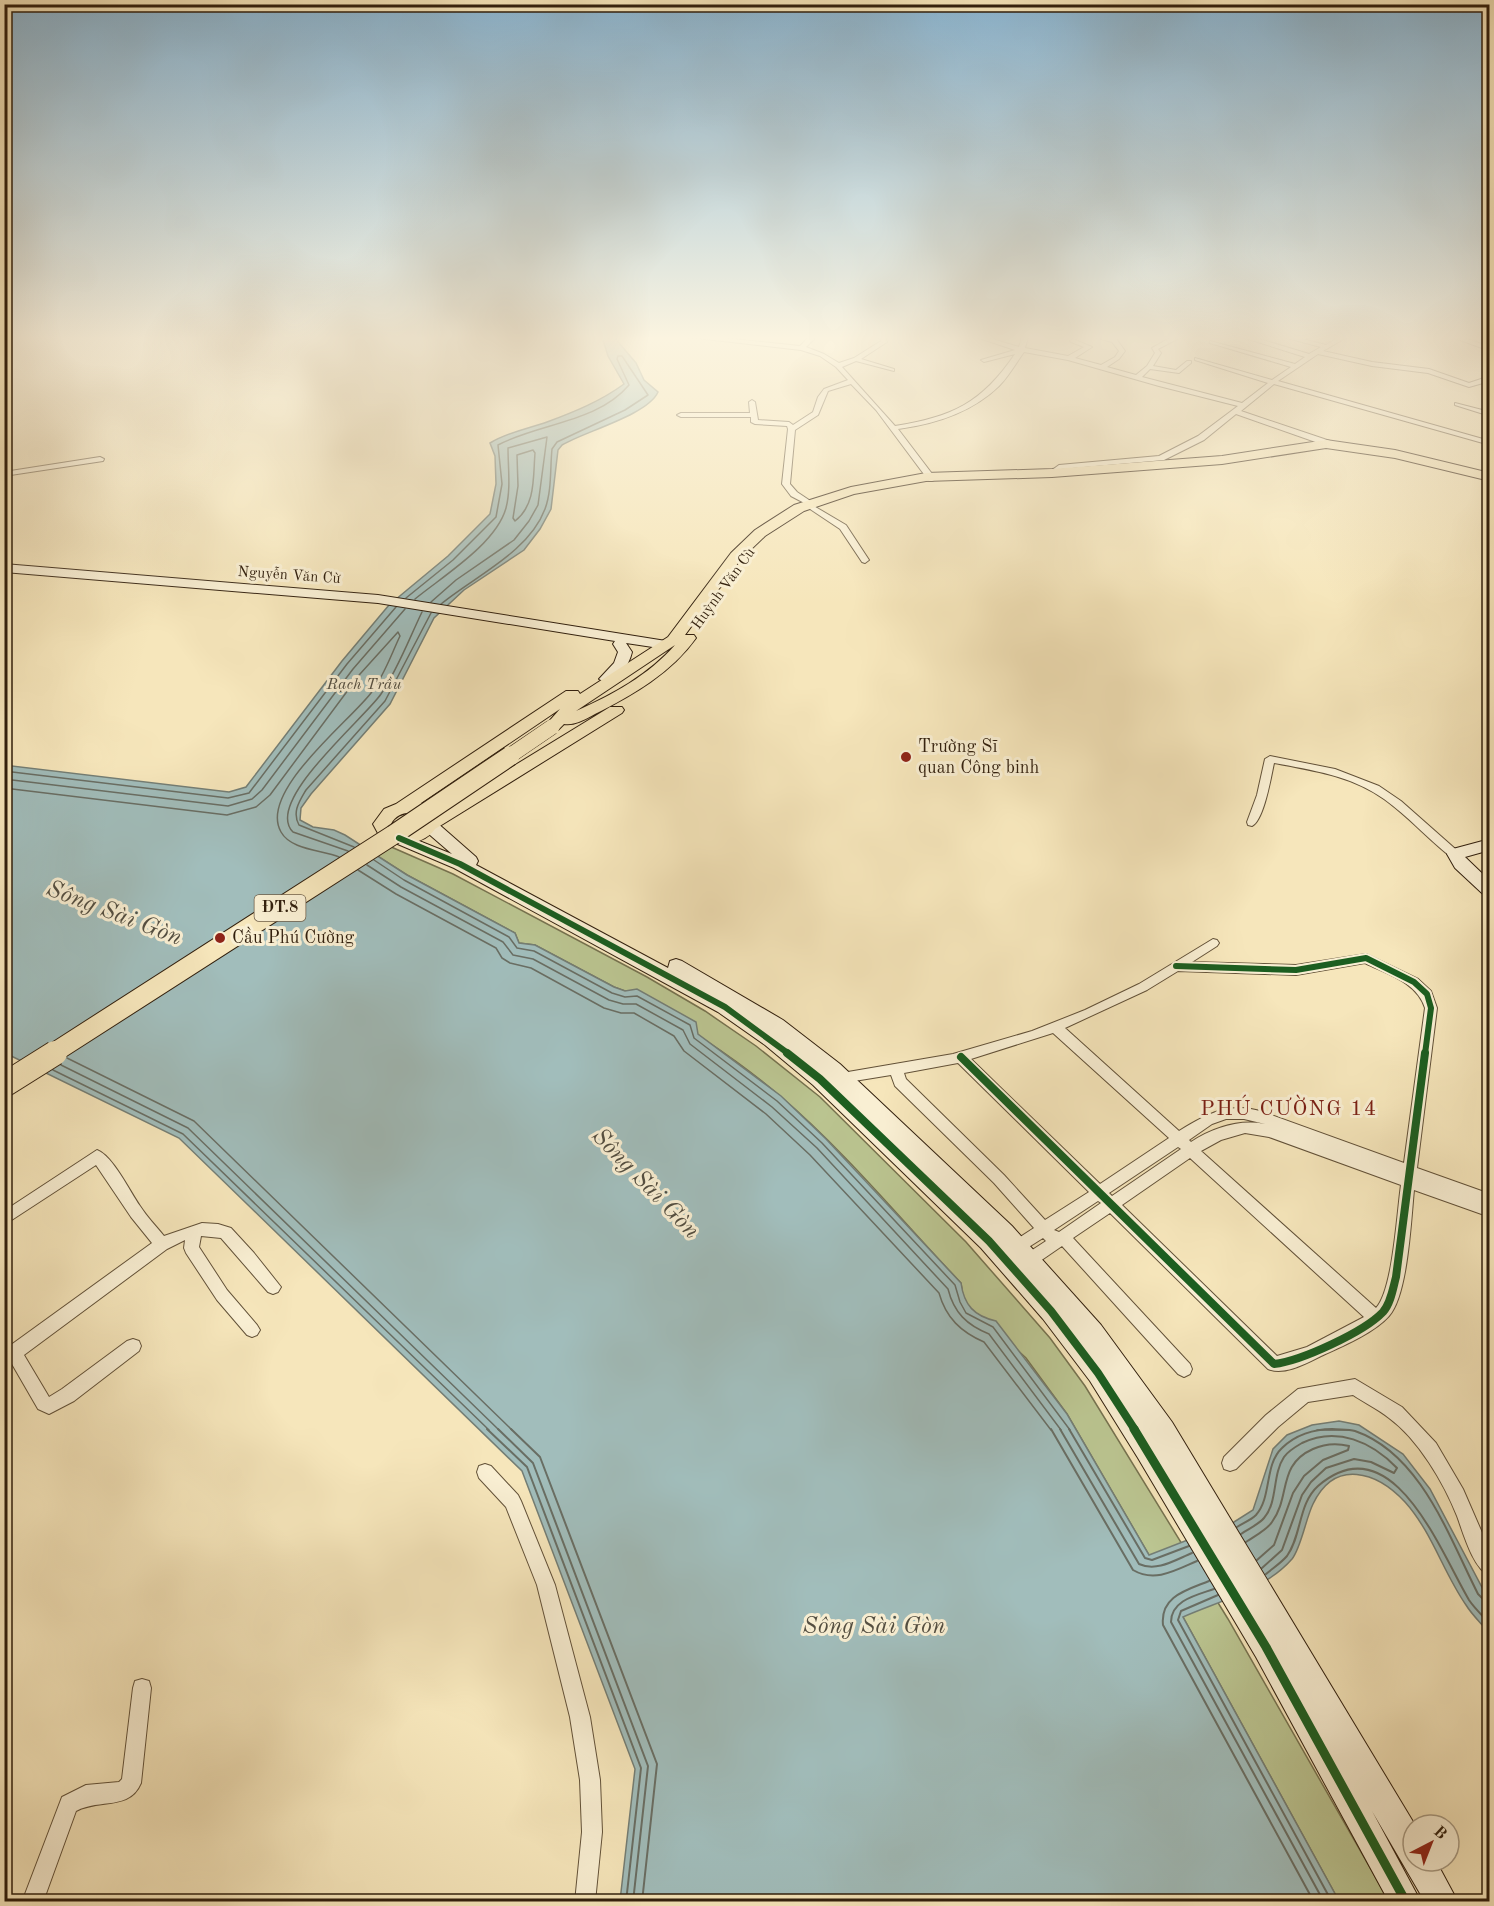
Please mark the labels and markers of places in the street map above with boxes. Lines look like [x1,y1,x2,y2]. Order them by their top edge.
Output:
place label: Trường Sĩ quan Công binh [918,738,1040,777]
marker: Trường Sĩ quan Công binh [899,750,913,764]
place label: Cầu Phú Cường [232,926,355,947]
marker: Cầu Phú Cường [213,931,227,945]

